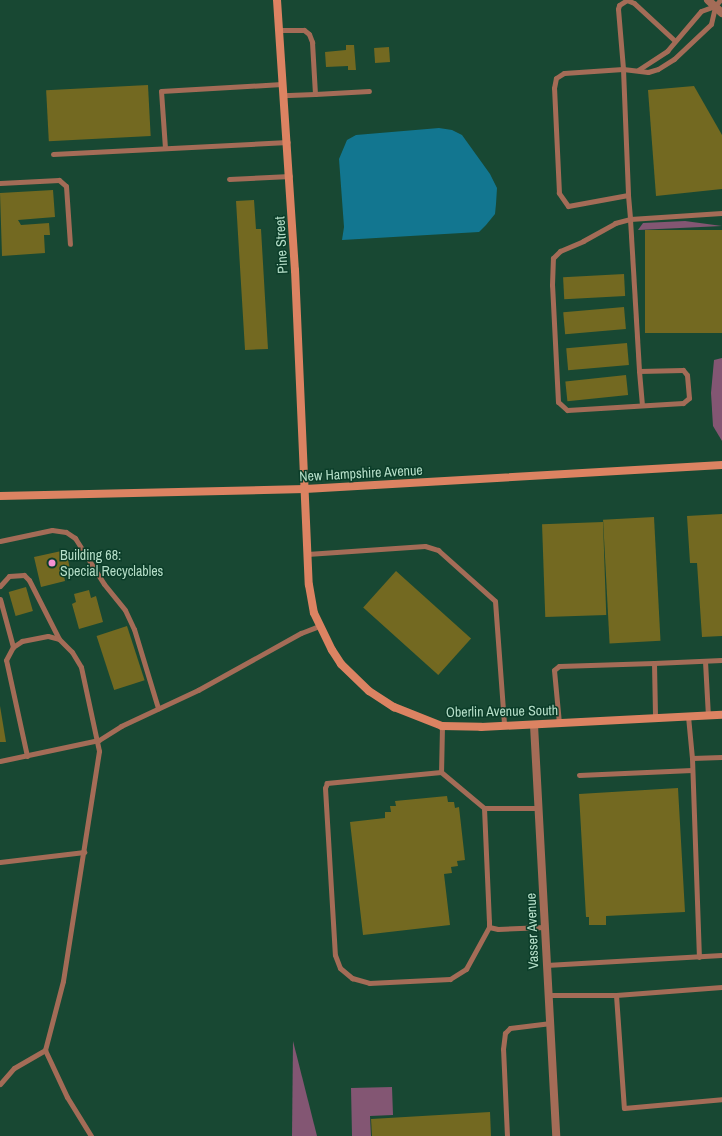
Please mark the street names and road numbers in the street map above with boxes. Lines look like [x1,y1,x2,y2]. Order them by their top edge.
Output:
street label: Pine Street [271,216,291,274]
street label: New Hampshire Avenue [299,461,423,485]
street label: Oberlin Avenue South [445,702,559,720]
street label: Vasser Avenue [522,892,542,970]

